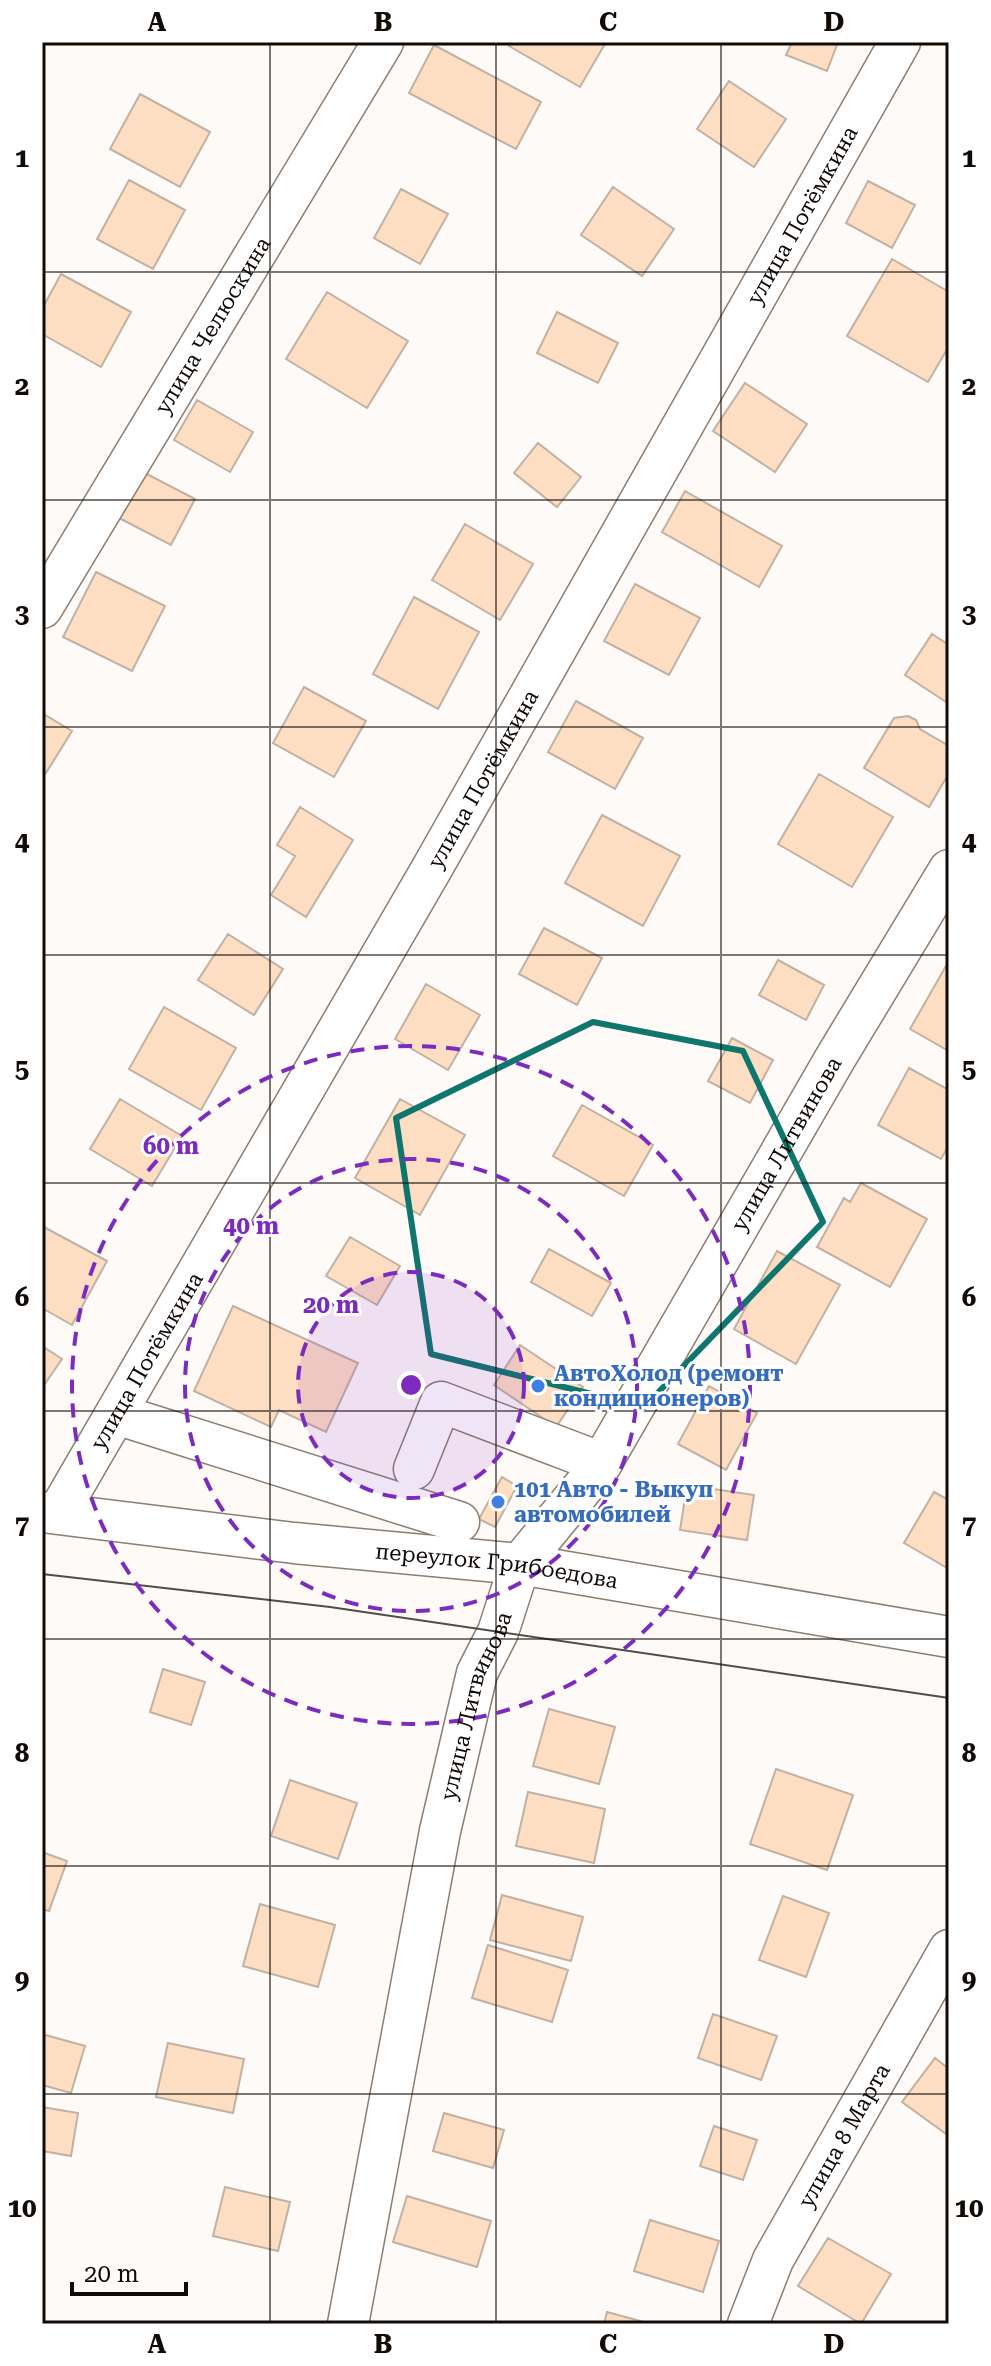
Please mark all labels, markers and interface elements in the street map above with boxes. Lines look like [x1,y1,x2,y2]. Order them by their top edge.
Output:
text: A [148,7,167,37]
text: B [374,7,392,37]
text: C [599,7,617,37]
text: D [824,7,844,37]
street label: улица Потёмкина [742,122,863,309]
text: 1 [15,143,29,173]
text: 1 [962,143,976,173]
street label: улица Челюскина [150,232,276,419]
text: 2 [15,371,29,401]
text: 2 [962,371,976,401]
text: 3 [15,599,29,629]
text: 3 [962,599,976,629]
street label: улица Потёмкина [423,685,543,873]
text: 4 [15,826,30,856]
text: 4 [962,826,977,856]
street label: улица Литвинова [726,1052,847,1235]
text: 5 [15,1054,29,1084]
text: 5 [962,1054,976,1084]
text: 60 m [143,1132,199,1160]
text: 40 m [223,1212,279,1240]
street label: улица Потёмкина [85,1268,208,1454]
text: 6 [15,1282,29,1312]
text: 6 [962,1282,976,1312]
text: 20 m [303,1291,359,1319]
place label: АвтоХолод (ремонт кондиционеров) [554,1361,783,1411]
centre of rings [397,1371,425,1399]
marker: АвтоХолод (ремонт кондиционеров) [529,1377,547,1395]
place label: 101 Авто - Выкуп автомобилей [514,1477,713,1527]
marker: 101 Авто - Выкуп автомобилей [489,1493,507,1511]
text: 7 [15,1510,29,1540]
text: 7 [962,1510,976,1540]
street label: переулок Грибоедова [374,1539,620,1593]
street label: улица Литвинова [436,1609,517,1803]
text: 8 [15,1738,30,1768]
text: 8 [962,1738,977,1768]
text: 9 [15,1965,29,1995]
text: 9 [962,1965,976,1995]
street label: улица 8 Марта [793,2059,895,2212]
text: 10 [7,2193,37,2223]
text: 10 [954,2193,984,2223]
scale bar [72,2246,186,2296]
text: 20 m [84,2260,139,2288]
text: A [148,2329,167,2359]
text: B [374,2329,392,2359]
text: C [599,2329,617,2359]
text: D [824,2329,844,2359]

